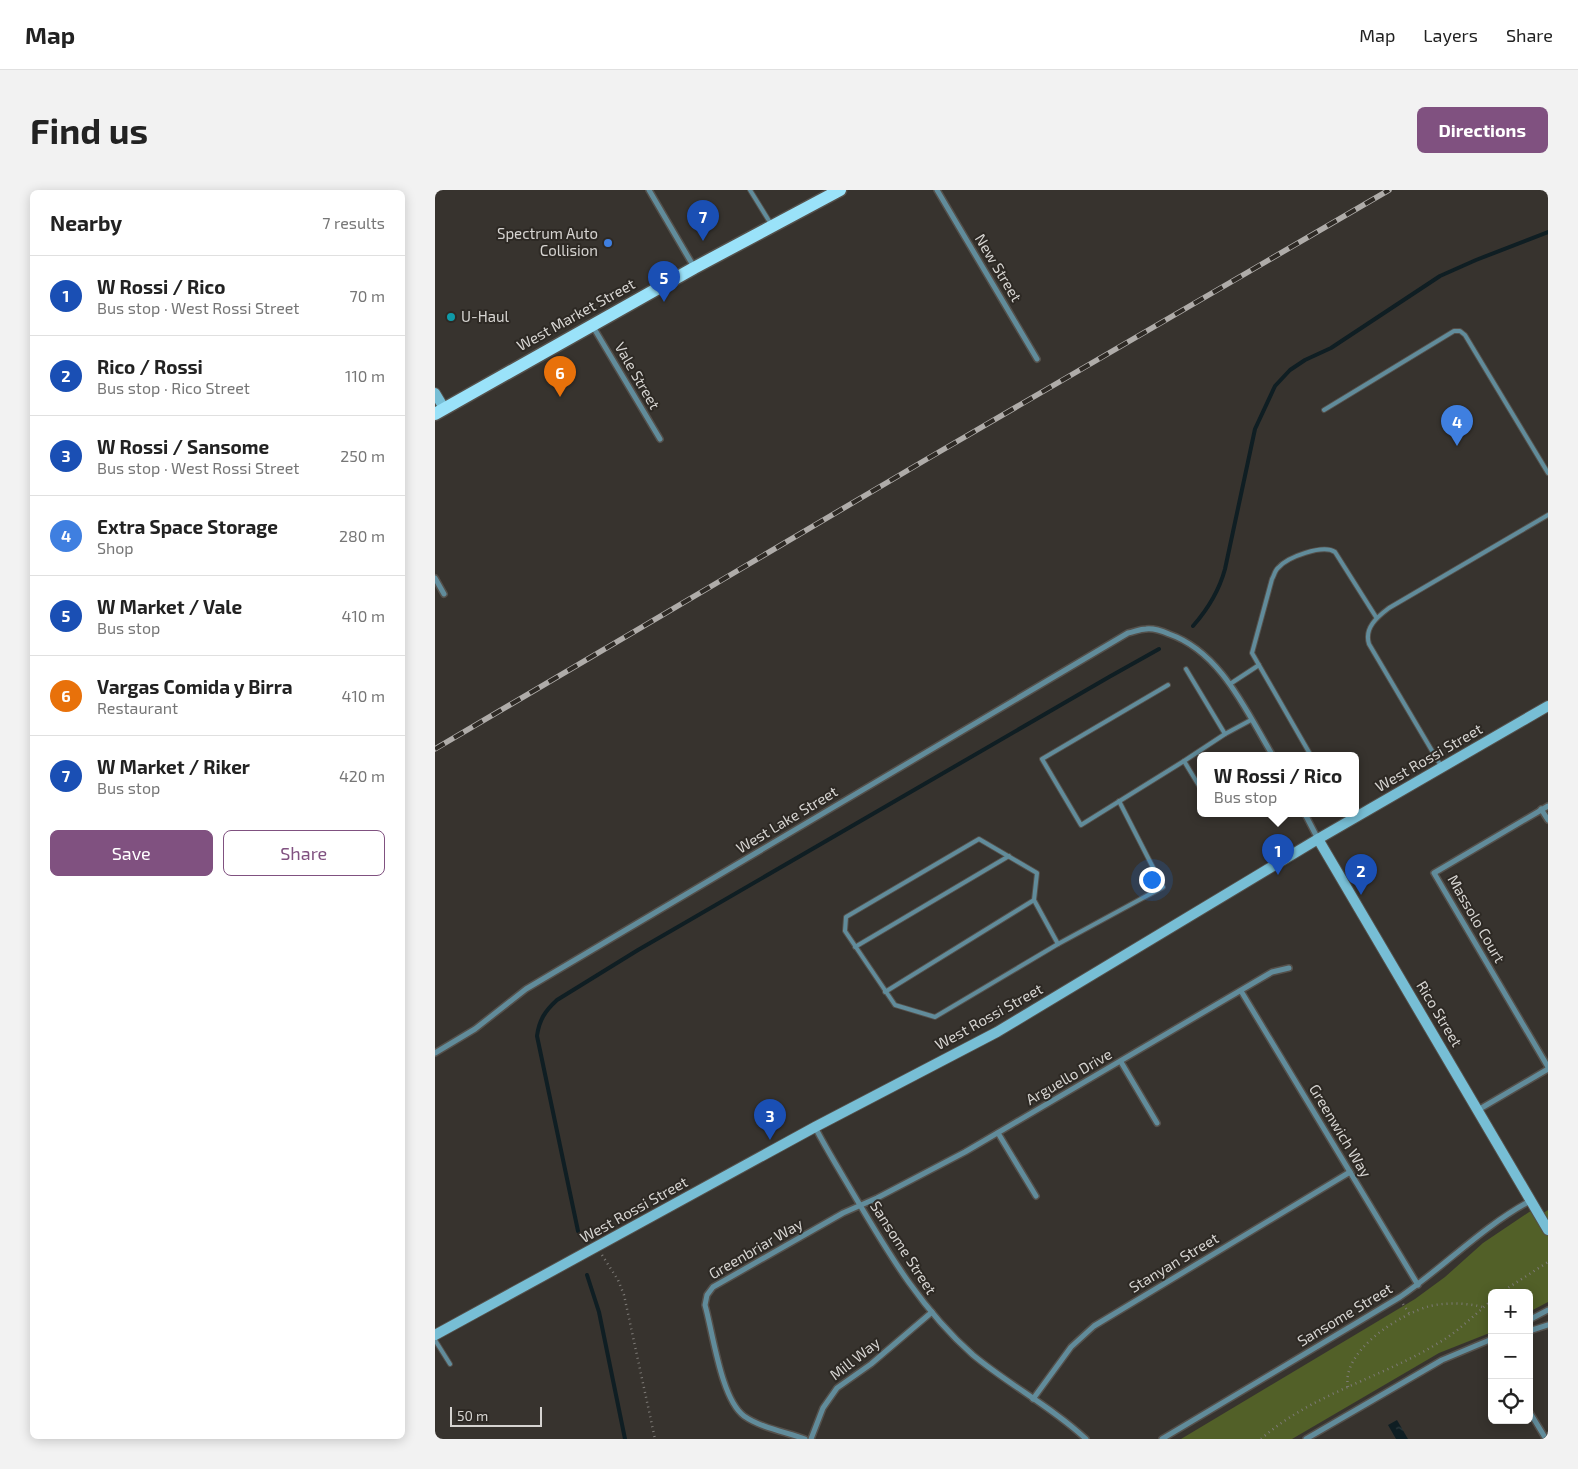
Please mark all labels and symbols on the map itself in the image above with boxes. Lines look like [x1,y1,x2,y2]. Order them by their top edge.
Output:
pin: 7 [687,200,719,241]
place label: Spectrum Auto Collision [497,224,598,259]
street label: New Street [972,230,1026,305]
marker: Spectrum Auto Collision [602,237,614,249]
pin: 5 [648,261,680,302]
street label: West Market Street [513,274,638,354]
place label: U-Haul [461,307,510,325]
marker: U-Haul [445,311,457,323]
street label: Vale Street [611,339,664,412]
pin: 6 [544,356,576,397]
pin: 4 [1441,405,1473,446]
street label: West Rossi Street [1372,719,1485,795]
street label: West Lake Street [733,782,841,857]
pin: 1 [1262,834,1294,875]
pin: 2 [1345,854,1377,895]
your location [1139,867,1165,893]
street label: Massolo Court [1444,871,1510,966]
street label: Rico Street [1413,977,1467,1050]
street label: West Rossi Street [931,979,1046,1053]
street label: Arguello Drive [1022,1044,1115,1108]
street label: Greenwich Way [1306,1081,1376,1180]
pin: 3 [754,1099,786,1140]
street label: West Rossi Street [576,1172,691,1246]
street label: Sansome Street [867,1197,941,1298]
street label: Greenbriar Way [705,1214,806,1282]
street label: Stanyan Street [1126,1228,1222,1296]
street label: Sansome Street [1294,1279,1396,1350]
street label: Mill Way [826,1333,883,1383]
scale bar [450,1404,543,1427]

